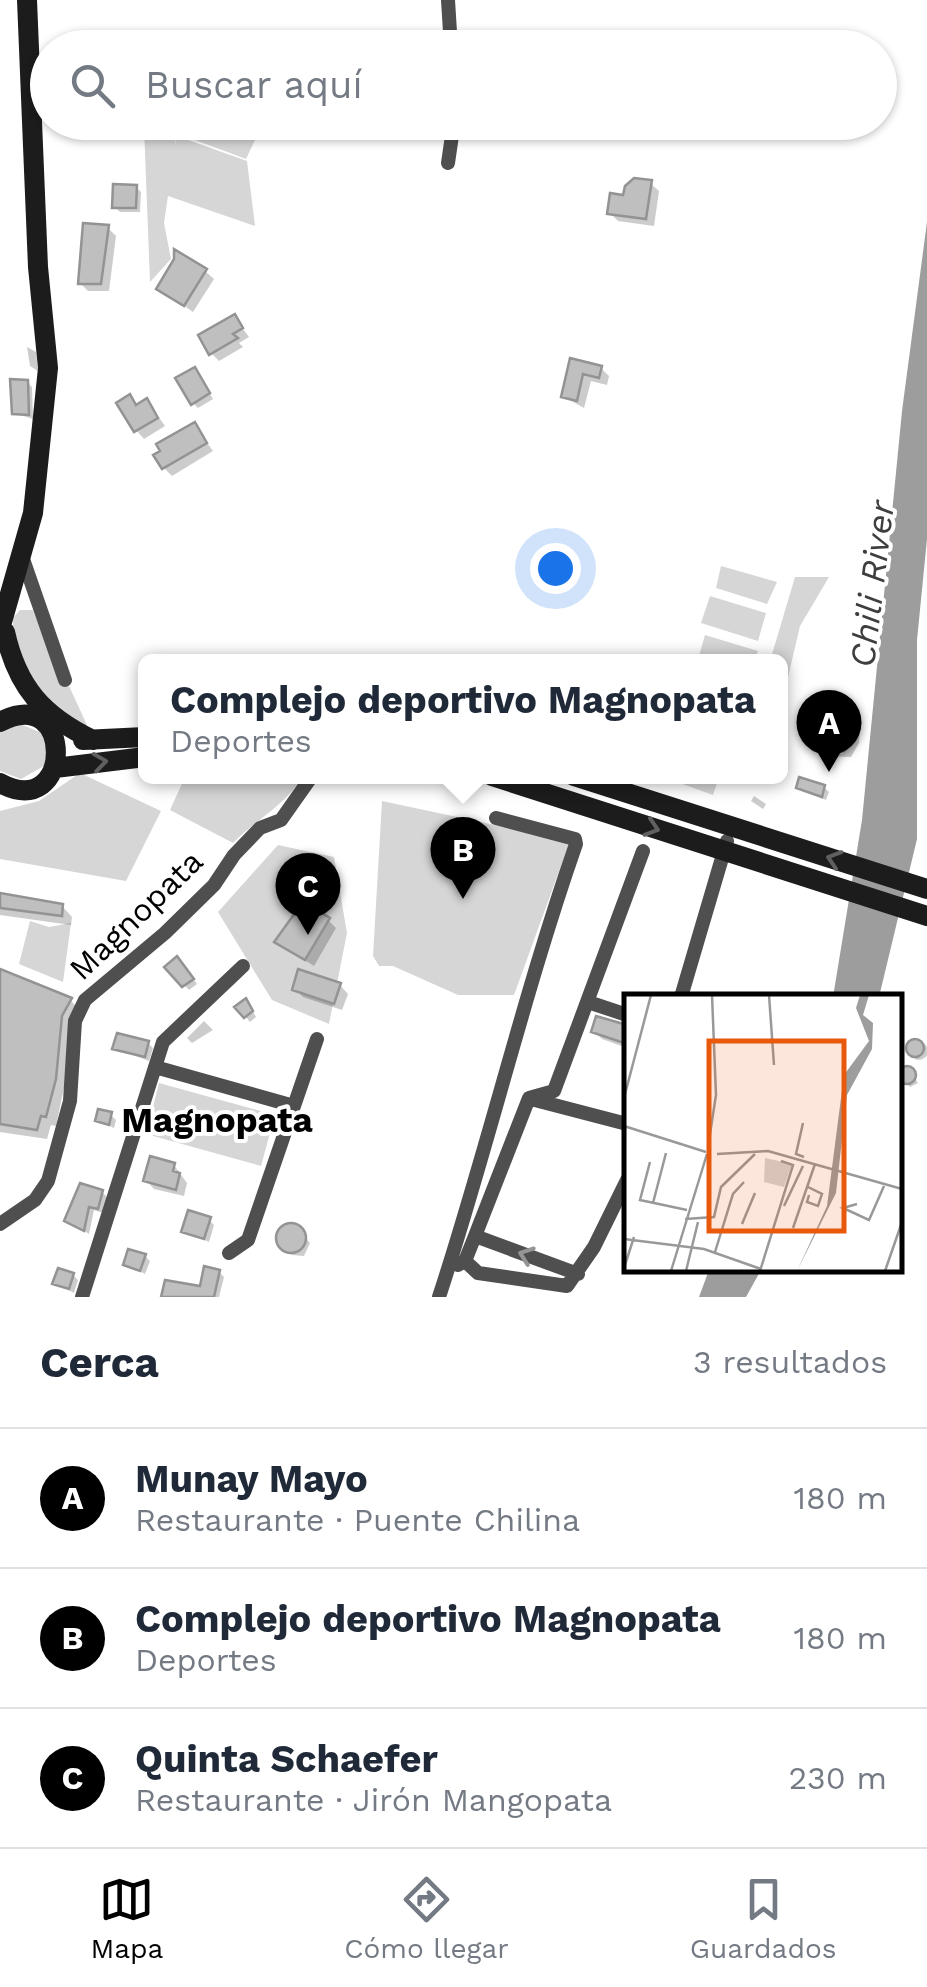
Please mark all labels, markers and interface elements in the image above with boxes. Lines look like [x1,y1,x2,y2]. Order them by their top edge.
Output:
search box [30,30,897,140]
icon: search [65,58,120,113]
text: Buscar aquí [145,63,363,107]
water label: Chili River [841,497,903,670]
your location [530,543,581,594]
popup [138,654,788,784]
text: Complejo deportivo Magnopata [170,678,756,722]
pin: A [796,690,862,772]
text: Deportes [170,722,312,760]
one-way arrow [92,752,108,773]
pin: B [430,816,496,899]
one-way arrow [642,816,659,836]
street label: Magnopata [62,842,210,988]
one-way arrow [826,850,843,871]
pin: C [276,852,340,935]
inset map [624,994,902,1272]
district label: Magnopata [121,1099,314,1141]
one-way arrow [518,1246,535,1267]
text: Cerca [40,1338,159,1387]
text: 3 resultados [693,1343,887,1381]
text: Munay Mayo [135,1457,368,1501]
text: A [62,1479,83,1517]
text: 180 m [793,1479,887,1517]
text: Restaurante · Puente Chilina [135,1501,580,1539]
text: Complejo deportivo Magnopata [135,1597,721,1641]
text: B [62,1619,83,1657]
text: 180 m [793,1619,887,1657]
text: Deportes [135,1641,277,1679]
text: Quinta Schaefer [135,1737,438,1781]
text: C [62,1759,83,1797]
text: 230 m [788,1759,887,1797]
text: Restaurante · Jirón Mangopata [135,1781,612,1819]
tab: Mapa [90,1872,163,1965]
tab: Cómo llegar [344,1872,509,1965]
tab: Guardados [690,1872,837,1965]

